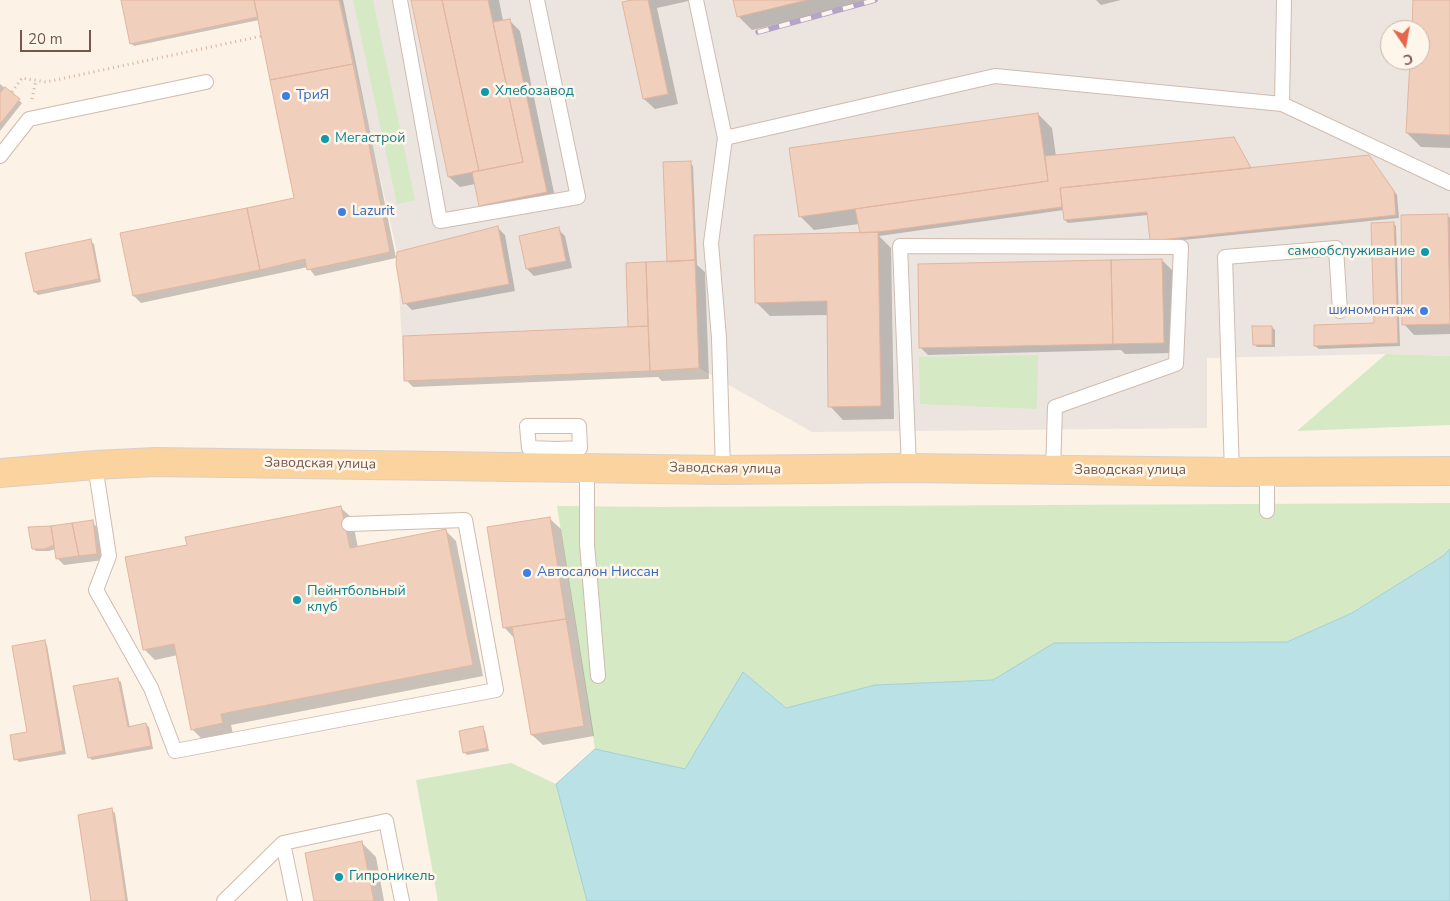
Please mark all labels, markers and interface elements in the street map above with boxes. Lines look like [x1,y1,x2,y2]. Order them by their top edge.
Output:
scale bar [22,20,94,52]
north arrow [1380,20,1430,70]
text: 20 m [28,29,63,49]
text: С [1401,49,1415,69]
place label: Хлебозавод [495,84,574,100]
marker: Хлебозавод [479,86,491,98]
place label: ТриЯ [296,88,329,104]
marker: ТриЯ [280,90,292,102]
place label: Мегастрой [335,131,405,147]
marker: Мегастрой [319,133,331,145]
place label: Lazurit [352,204,395,220]
marker: Lazurit [336,206,348,218]
place label: самообслуживание [1287,244,1415,260]
marker: самообслуживание [1419,246,1431,258]
place label: шиномонтаж [1328,303,1414,319]
marker: шиномонтаж [1418,305,1430,317]
street label: Заводская улица [264,455,376,473]
street label: Заводская улица [669,460,781,478]
street label: Заводская улица [1074,463,1186,479]
place label: Автосалон Ниссан [537,565,659,581]
marker: Автосалон Ниссан [521,567,533,579]
place label: Пейнтбольный клуб [307,584,406,616]
marker: Пейнтбольный клуб [291,594,303,606]
place label: Гипроникель [349,869,435,885]
marker: Гипроникель [333,871,345,883]

